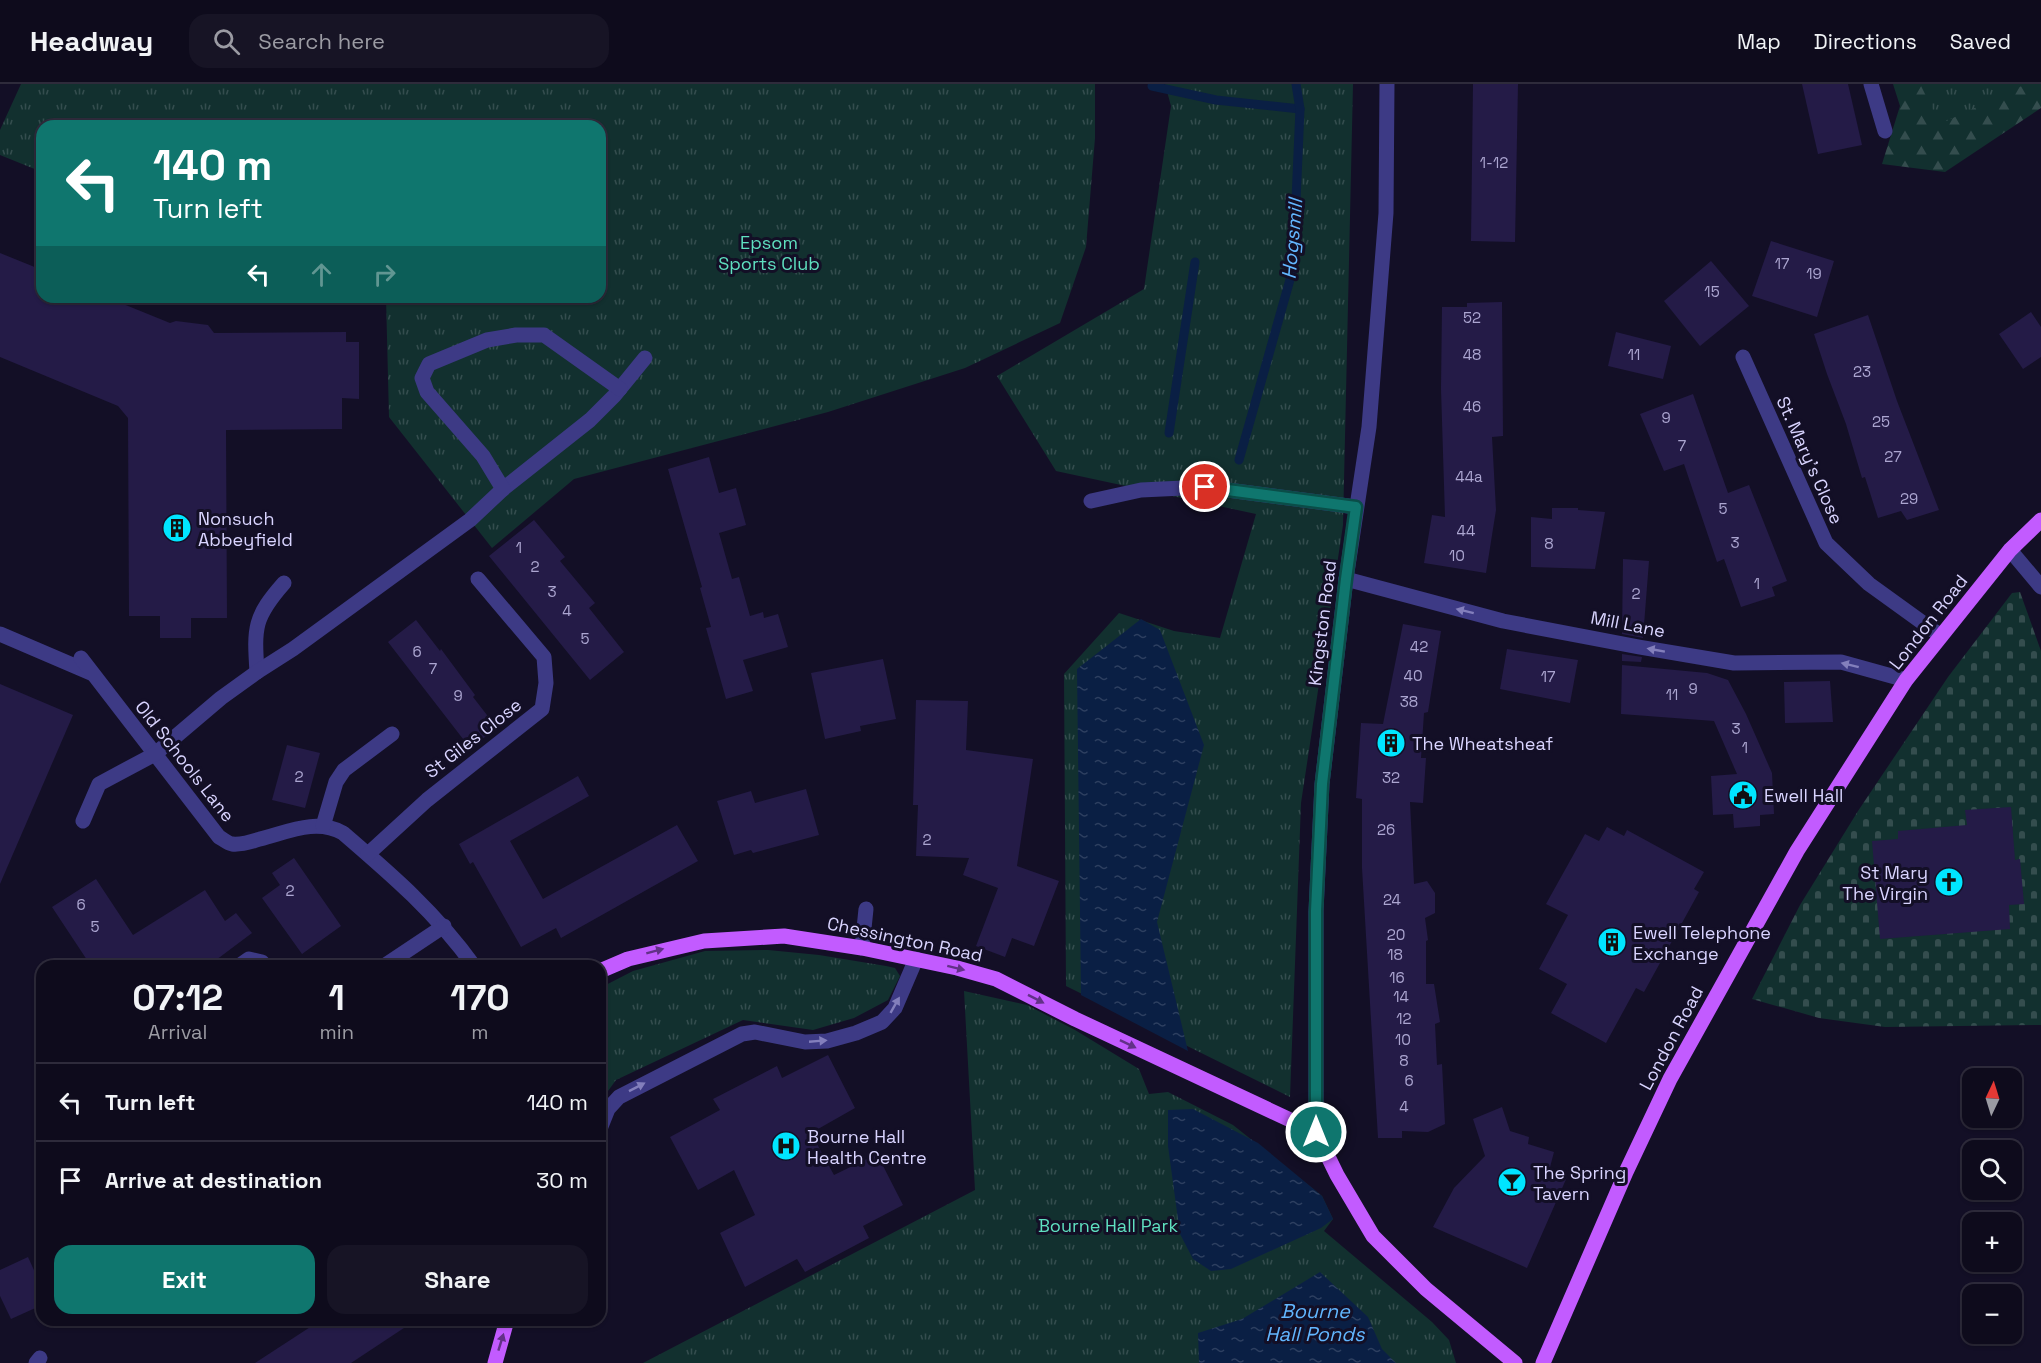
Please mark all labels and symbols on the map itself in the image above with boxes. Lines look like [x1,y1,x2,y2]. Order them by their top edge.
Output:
house number: 1-12 [1480,153,1508,172]
water label: Hogsmill [1276,196,1309,280]
park label: Epsom Sports Club [718,231,820,275]
house number: 17 [1775,254,1789,273]
house number: 19 [1806,264,1822,283]
house number: 15 [1704,282,1720,301]
house number: 52 [1463,308,1481,327]
house number: 48 [1463,345,1481,364]
house number: 11 [1628,345,1640,364]
house number: 23 [1853,362,1871,381]
street label: St. Mary's Close [1772,393,1848,527]
house number: 46 [1463,397,1481,416]
house number: 9 [1661,408,1671,427]
house number: 25 [1872,412,1890,431]
house number: 7 [1678,436,1686,455]
house number: 27 [1884,447,1902,466]
pin [1179,461,1230,512]
house number: 44a [1455,467,1483,486]
house number: 29 [1900,489,1918,508]
house number: 5 [1719,499,1728,518]
place label: Nonsuch Abbeyfield [198,507,293,551]
building icon: Nonsuch Abbeyfield [161,512,193,544]
house number: 44 [1457,521,1475,540]
house number: 3 [1730,533,1740,552]
house number: 8 [1544,534,1554,553]
house number: 1 [516,538,522,557]
house number: 10 [1449,546,1465,565]
house number: 2 [530,557,540,576]
street label: Kingston Road [1303,559,1341,687]
street label: London Road [1884,570,1972,674]
house number: 1 [1754,574,1760,593]
house number: 3 [547,582,557,601]
house number: 2 [1631,584,1641,603]
house number: 4 [562,601,572,620]
one-way arrow [1456,605,1474,615]
street label: Mill Lane [1589,606,1667,642]
house number: 5 [581,629,590,648]
house number: 42 [1410,637,1428,656]
house number: 6 [412,642,422,661]
one-way arrow [1646,645,1665,654]
house number: 7 [429,659,437,678]
one-way arrow [1840,659,1859,669]
house number: 40 [1404,666,1423,685]
house number: 17 [1541,667,1555,686]
house number: 9 [1688,679,1698,698]
house number: 11 [1666,685,1678,704]
house number: 9 [453,686,463,705]
house number: 38 [1400,692,1418,711]
street label: St Giles Close [420,693,526,783]
street label: Old Schools Lane [130,696,240,826]
house number: 3 [1731,719,1741,738]
building icon: The Wheatsheaf [1375,727,1407,759]
place label: The Wheatsheaf [1412,732,1553,755]
house number: 1 [1742,738,1748,757]
house number: 2 [294,767,304,786]
house number: 32 [1382,768,1400,787]
public building icon: Ewell Hall [1727,779,1759,811]
place label: Ewell Hall [1764,784,1843,807]
house number: 26 [1377,820,1395,839]
house number: 2 [922,830,932,849]
place label: St Mary The Virgin [1842,861,1928,905]
church icon: St Mary The Virgin [1933,866,1965,898]
house number: 2 [285,881,295,900]
house number: 24 [1383,890,1401,909]
house number: 6 [76,895,86,914]
street label: Chessington Road [825,911,985,967]
house number: 5 [91,917,100,936]
place label: Ewell Telephone Exchange [1633,921,1771,965]
house number: 20 [1387,925,1405,944]
building icon: Ewell Telephone Exchange [1596,926,1628,958]
house number: 18 [1387,945,1403,964]
one-way arrow [646,946,664,956]
one-way arrow [947,963,965,973]
house number: 16 [1389,968,1405,987]
street label: London Road [1634,982,1708,1094]
house number: 14 [1393,987,1409,1006]
one-way arrow [1027,994,1044,1003]
one-way arrow [890,996,900,1013]
house number: 12 [1396,1009,1412,1028]
house number: 10 [1395,1030,1411,1049]
one-way arrow [809,1036,828,1046]
one-way arrow [1119,1039,1136,1049]
house number: 8 [1399,1051,1409,1070]
north arrow [1962,1068,2022,1128]
house number: 6 [1404,1071,1414,1090]
one-way arrow [629,1082,646,1092]
house number: 4 [1399,1097,1409,1116]
position arrow [1284,1100,1348,1164]
place label: Bourne Hall Health Centre [807,1125,927,1169]
hospital icon: Bourne Hall Health Centre [770,1130,802,1162]
place label: The Spring Tavern [1533,1161,1626,1205]
bar icon: The Spring Tavern [1496,1166,1528,1198]
park label: Bourne Hall Park [1038,1214,1178,1237]
water label: Bourne Hall Ponds [1265,1298,1366,1347]
one-way arrow [497,1333,506,1351]

